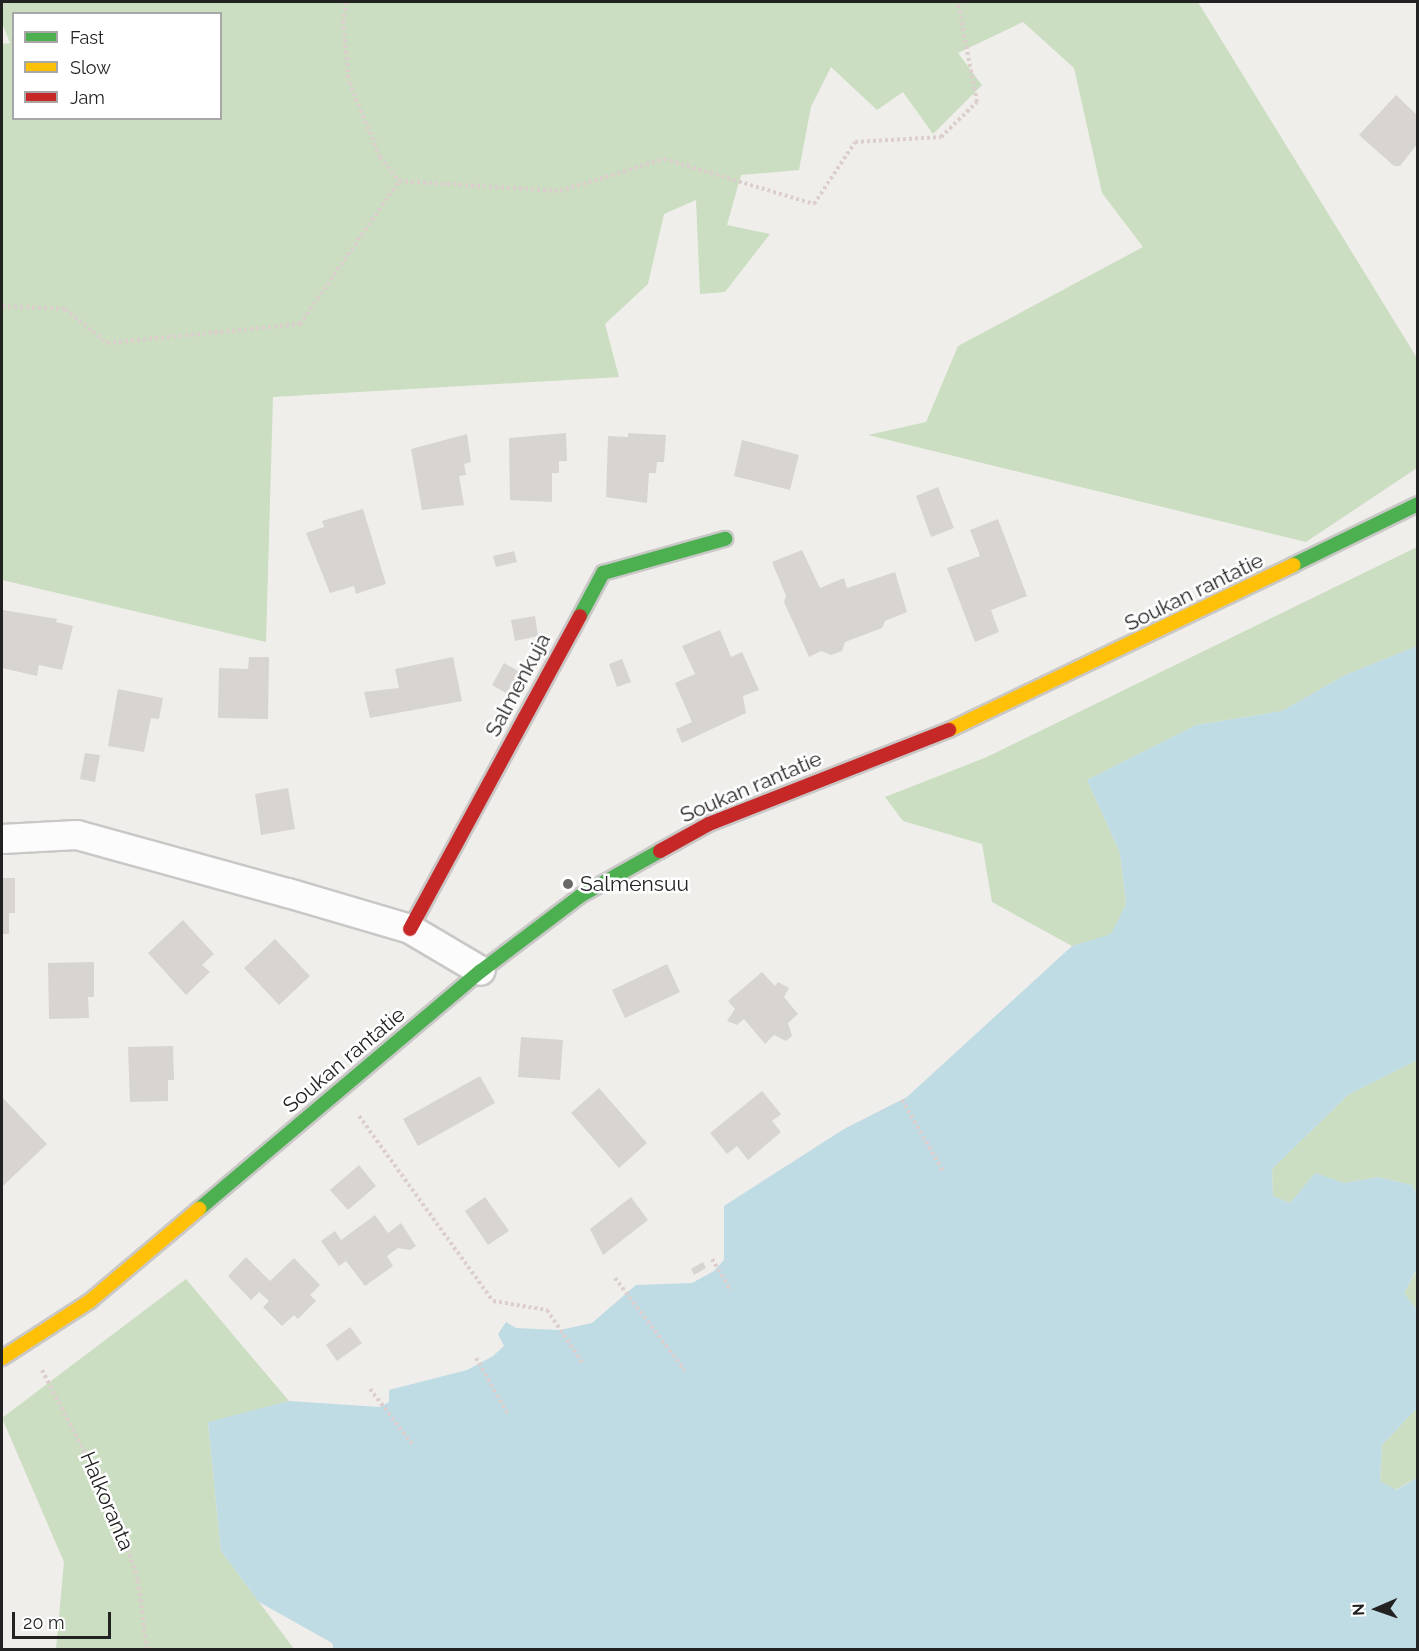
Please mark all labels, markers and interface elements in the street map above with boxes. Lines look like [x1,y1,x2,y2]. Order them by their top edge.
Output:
legend [12,12,222,120]
text: Fast [70,27,104,48]
text: Slow [70,57,111,78]
text: Jam [70,87,105,108]
street label: Soukan rantatie [1121,548,1267,636]
street label: Salmenkuja [480,629,556,741]
street label: Soukan rantatie [677,746,825,828]
place label: Salmensuu [580,871,689,897]
marker: Salmensuu [561,877,575,891]
street label: Soukan rantatie [278,1002,410,1118]
street label: Halkoranta [75,1448,139,1554]
north arrow [1347,1579,1407,1639]
scale bar [15,1600,114,1638]
text: N [1349,1603,1368,1616]
text: 20 m [23,1612,65,1633]

